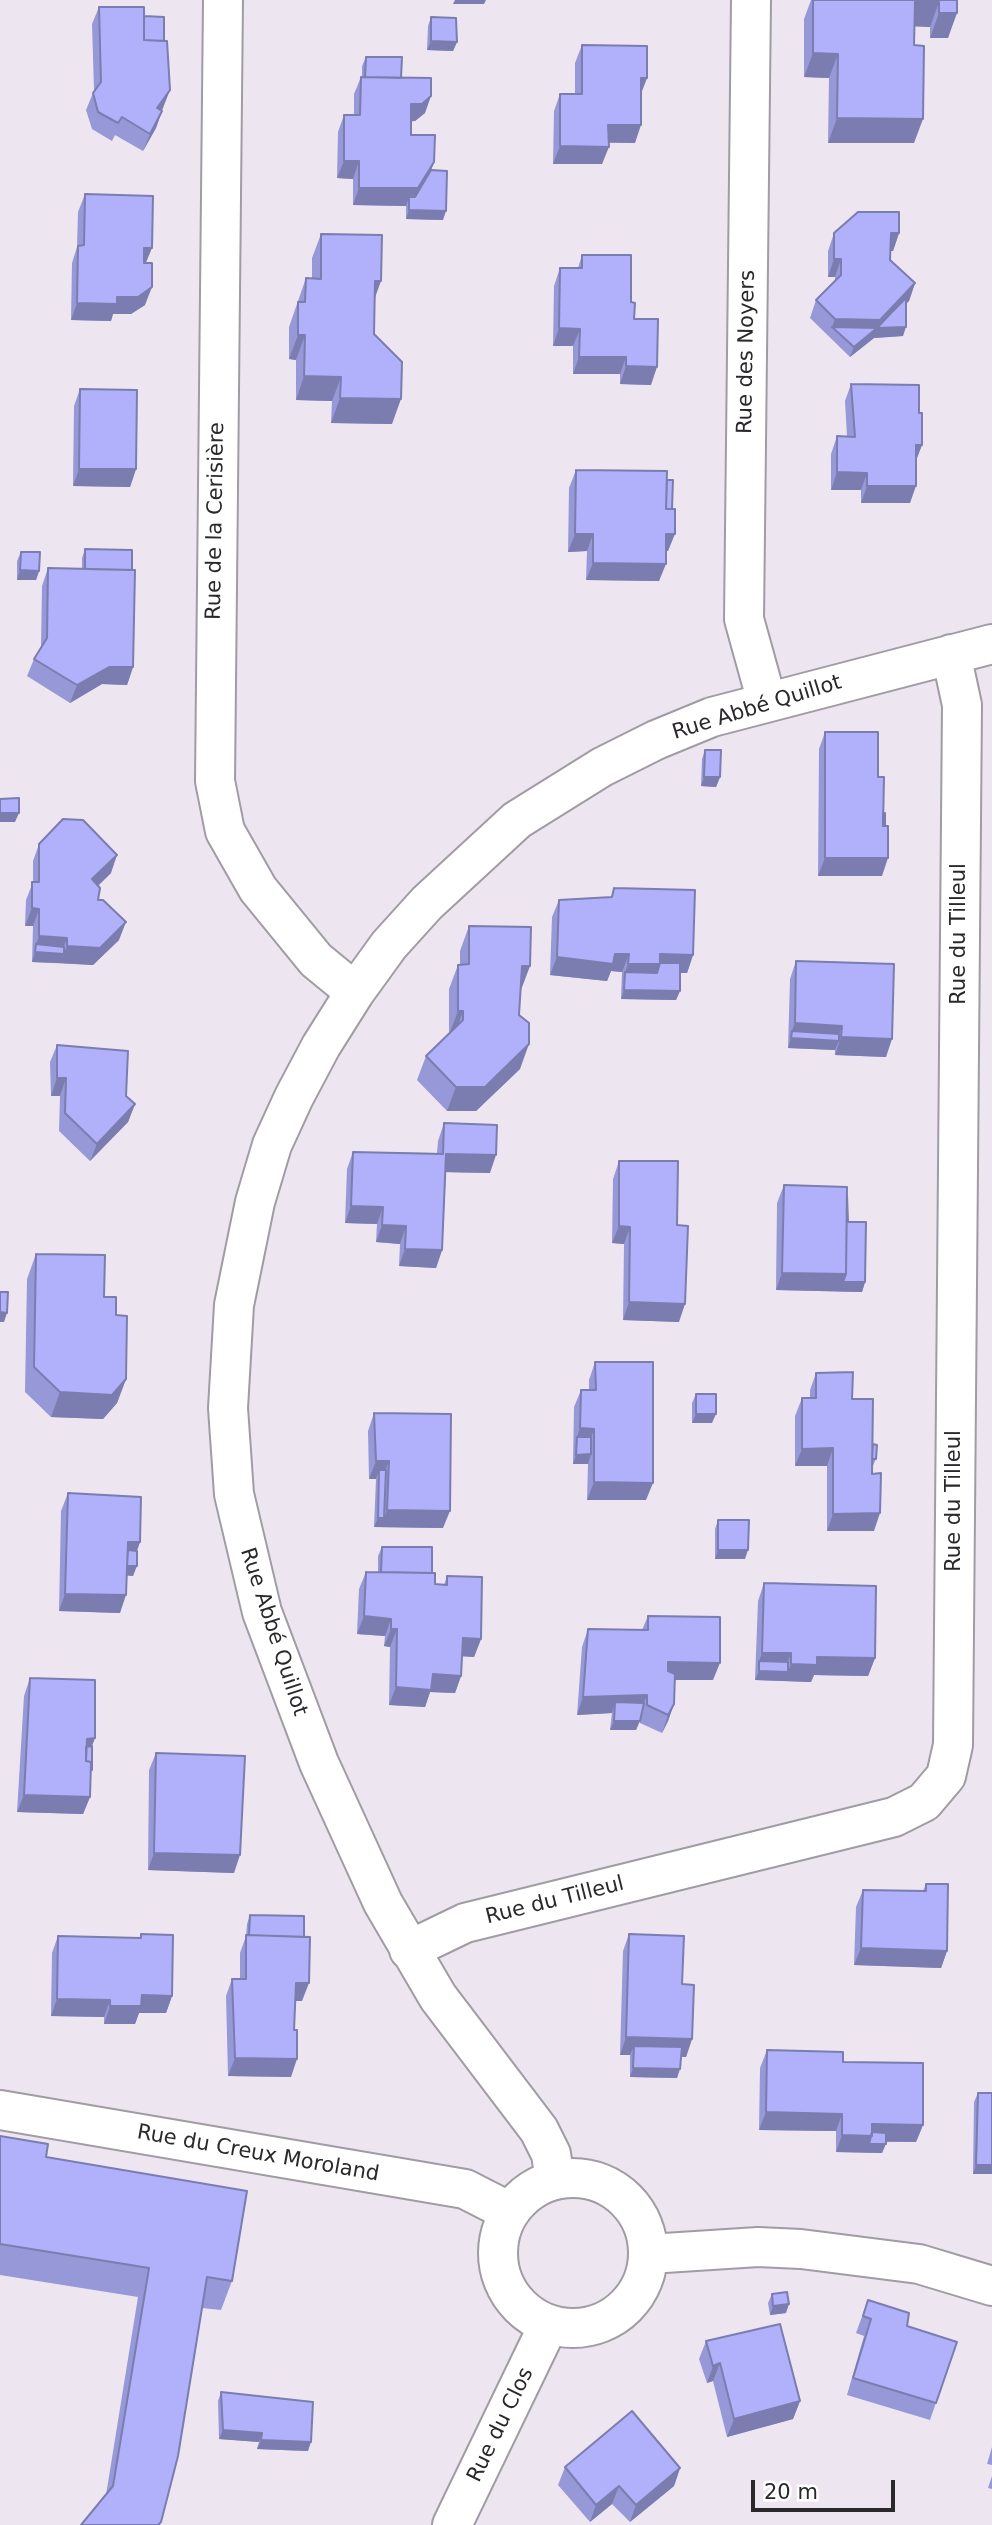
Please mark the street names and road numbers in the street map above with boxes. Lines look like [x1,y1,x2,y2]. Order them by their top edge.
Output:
street label: Rue des Noyers [733,270,761,434]
street label: Rue de la Cerisière [202,422,230,620]
street label: Rue Abbé Quillot [669,670,845,746]
street label: Rue du Tilleul [947,863,973,1005]
street label: Rue du Tilleul [942,1430,968,1572]
street label: Rue Abbé Quillot [234,1545,312,1719]
street label: Rue du Tilleul [483,1872,627,1930]
street label: Rue du Creux Moroland [135,2120,381,2188]
street label: Rue du Clos [462,2364,540,2486]

